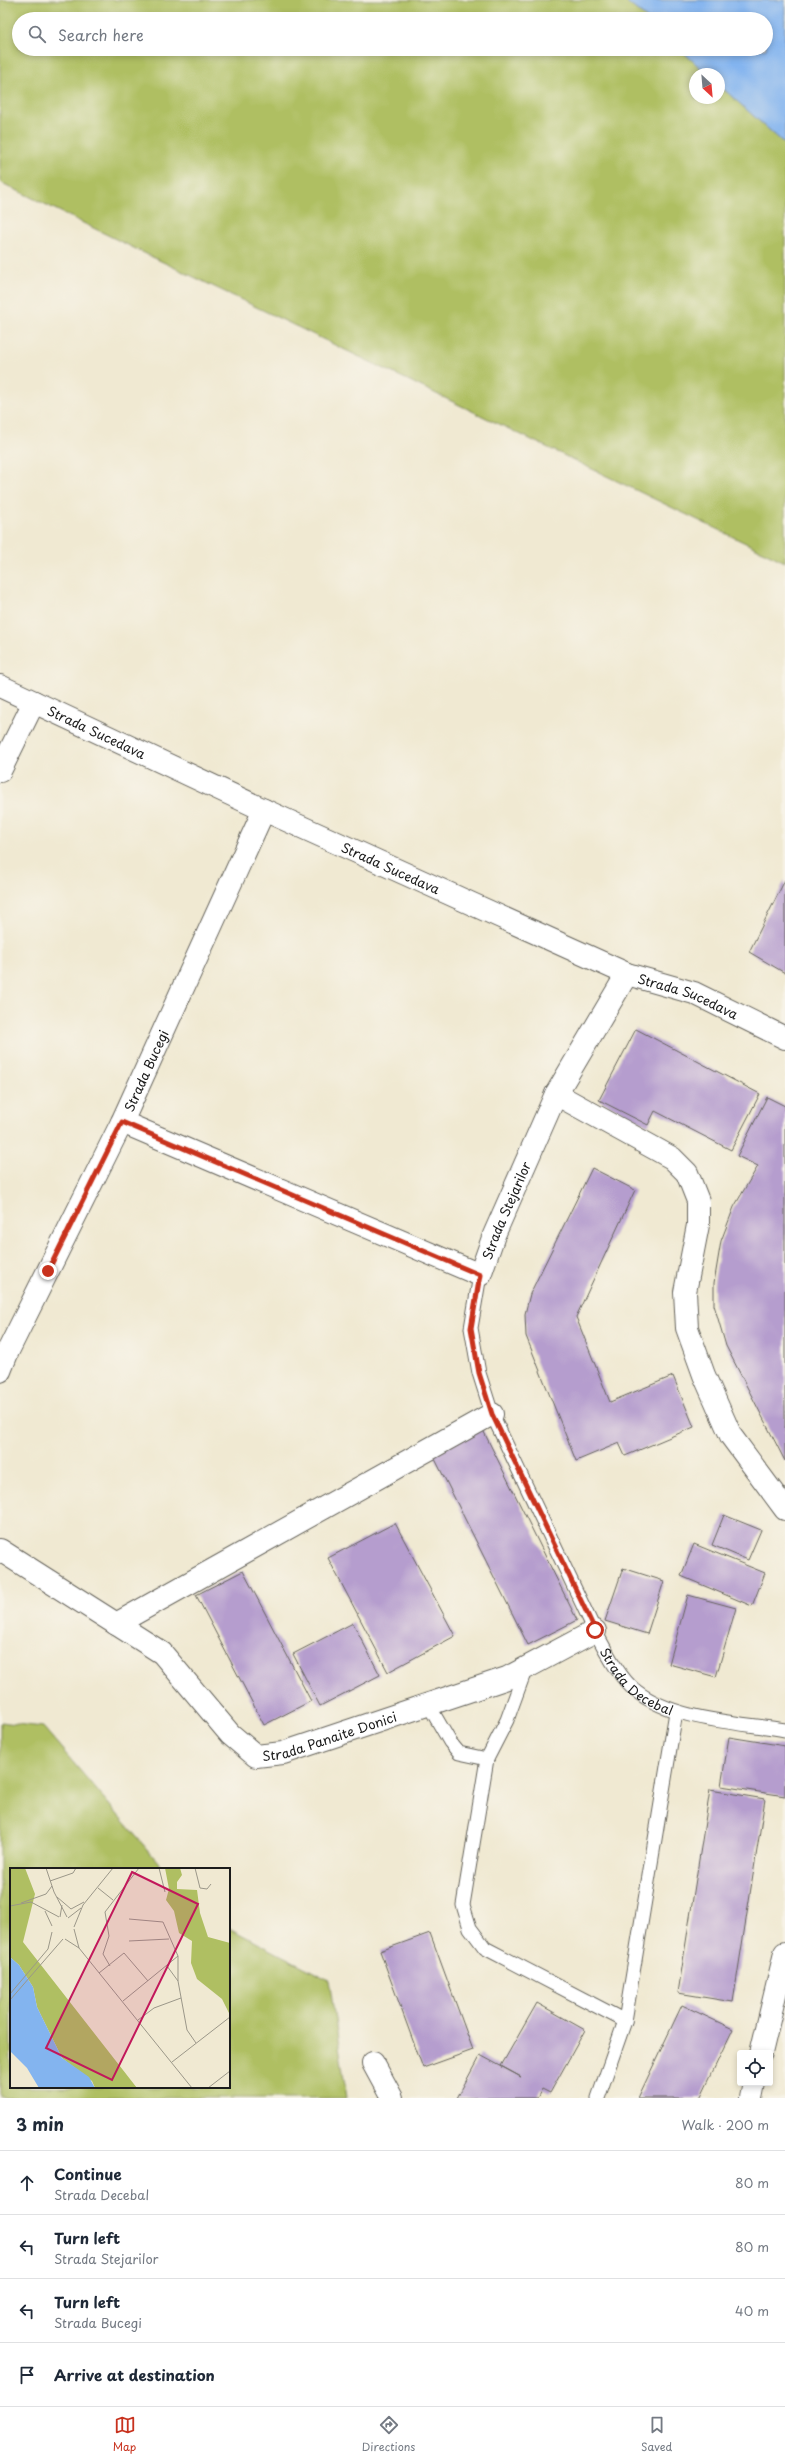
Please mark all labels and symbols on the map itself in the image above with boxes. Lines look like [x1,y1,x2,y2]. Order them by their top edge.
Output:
north arrow [689,68,725,104]
street label: Strada Sucedava [45,700,150,763]
street label: Strada Sucedava [339,837,444,898]
street label: Strada Sucedava [636,968,742,1023]
street label: Strada Bucegi [119,1026,172,1114]
street label: Strada Stejarilor [477,1157,535,1262]
route end [39,1262,57,1280]
route start [586,1621,604,1639]
street label: Strada Decebal [596,1644,676,1719]
street label: Strada Panaite Donici [261,1706,399,1765]
inset map [10,1868,230,2088]

